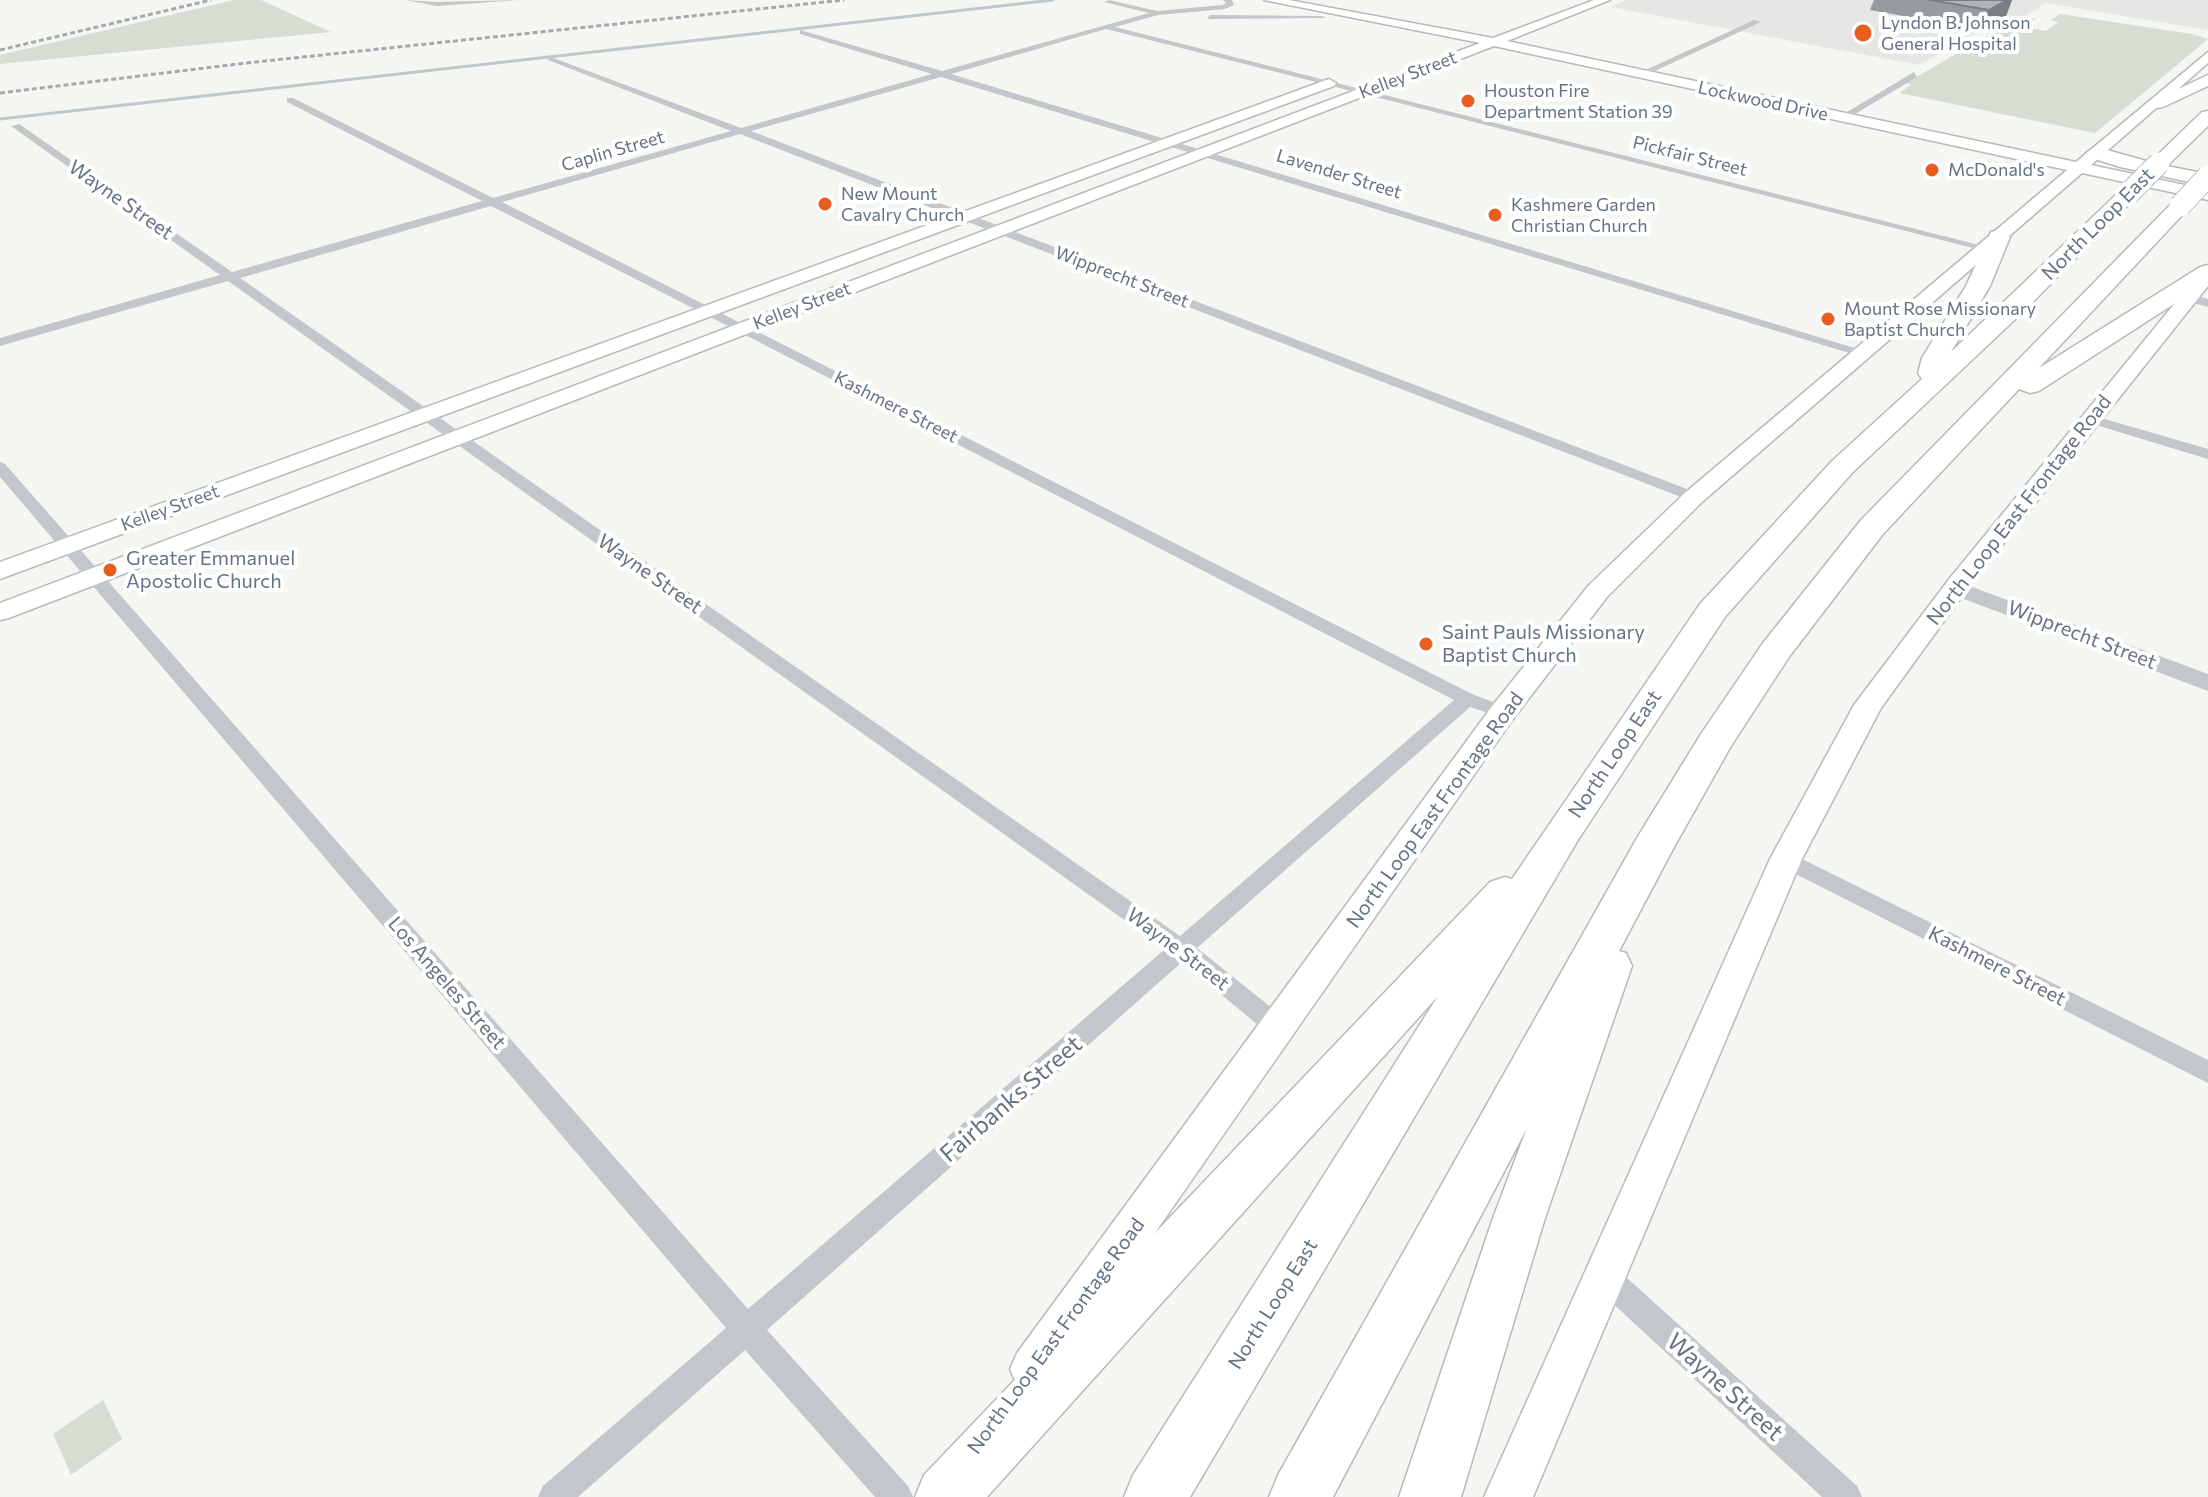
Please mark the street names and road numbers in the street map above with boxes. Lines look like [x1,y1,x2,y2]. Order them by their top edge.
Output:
street label: Kelley Street [1356,46,1460,104]
street label: Lockwood Drive [1696,77,1830,125]
street label: Caplin Street [559,126,667,176]
street label: Pickfair Street [1631,131,1749,181]
street label: Lavender Street [1274,145,1404,203]
street label: Wayne Street [64,155,178,245]
street label: North Loop East [2037,163,2159,285]
street label: Wipprecht Street [1052,242,1192,312]
street label: Kelley Street [750,277,854,335]
street label: Kashmere Street [831,367,961,447]
street label: North Loop East Frontage Road [1922,390,2116,630]
street label: Kelley Street [118,480,222,536]
street label: Wayne Street [593,529,707,619]
street label: Wipprecht Street [2004,596,2160,674]
street label: North Loop East [1563,685,1667,823]
street label: North Loop East Frontage Road [1341,687,1529,933]
street label: Wayne Street [1122,903,1234,995]
street label: Los Angeles Street [383,912,511,1054]
street label: Kashmere Street [1924,921,2070,1011]
street label: Fairbanks Street [934,1030,1088,1168]
street label: North Loop East Frontage Road [962,1213,1150,1459]
street label: North Loop East [1223,1234,1323,1374]
street label: Wayne Street [1661,1327,1789,1447]

